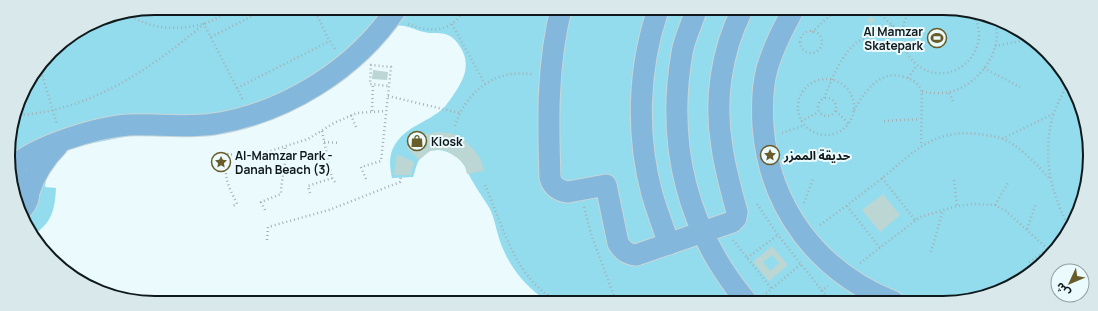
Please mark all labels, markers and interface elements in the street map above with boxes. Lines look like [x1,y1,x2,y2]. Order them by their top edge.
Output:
place label: Al Mamzar Skatepark [863,23,924,54]
sports icon: Al Mamzar Skatepark [926,27,948,49]
shop icon: Kiosk [406,130,428,152]
place label: Kiosk [431,133,463,150]
place icon: حديقة الممزر [759,144,781,166]
place label: Al-Mamzar Park - Danah Beach (3) [235,147,333,178]
place label: حديقة الممزر [783,147,851,164]
place icon: Al-Mamzar Park - Danah Beach (3) [210,151,232,173]
north arrow [1050,263,1090,303]
text: ش [1052,280,1073,301]

